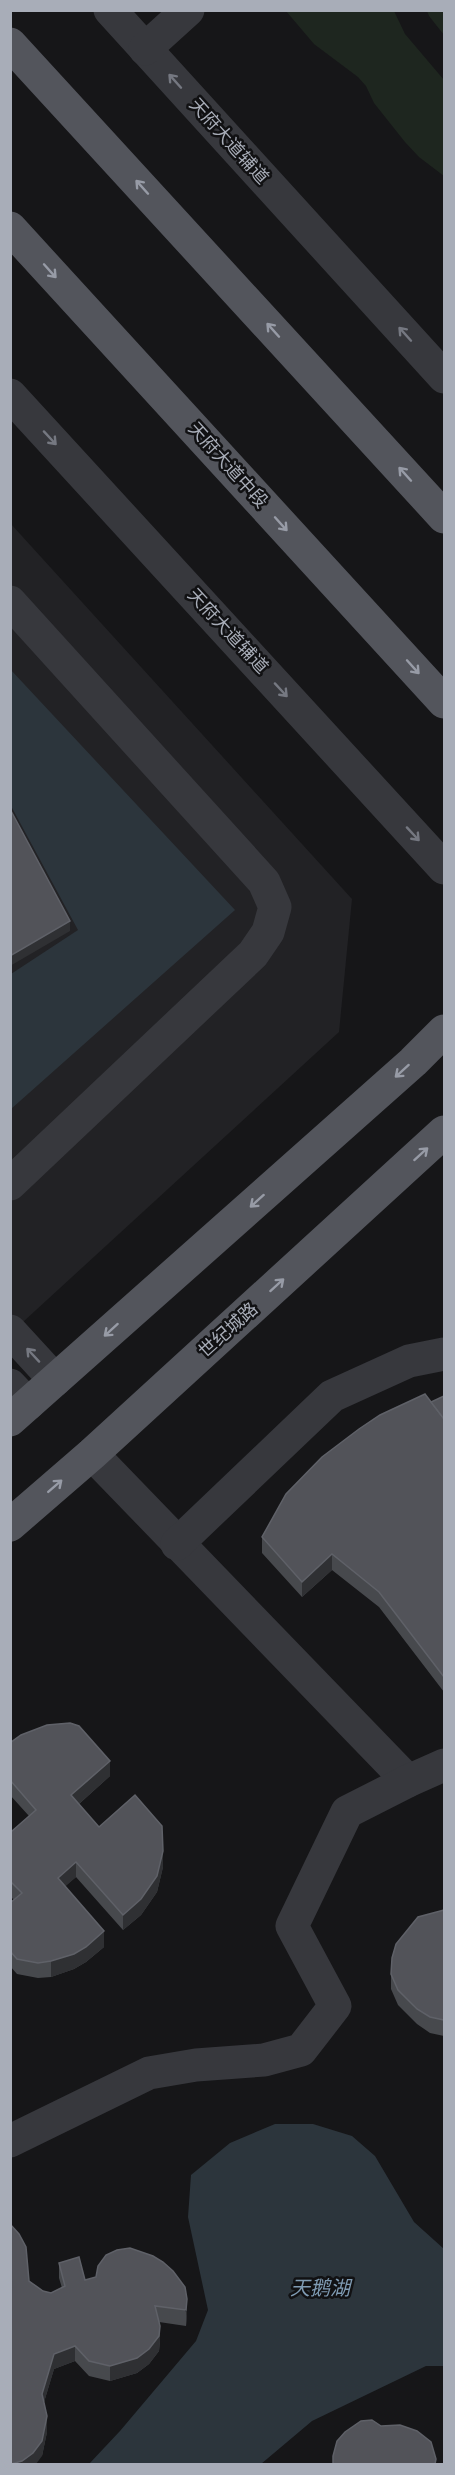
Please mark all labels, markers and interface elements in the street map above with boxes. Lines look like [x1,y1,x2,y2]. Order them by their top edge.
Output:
one-way arrow [167,74,182,89]
street label: 天府大道辅道 [185,94,273,188]
one-way arrow [134,179,149,194]
one-way arrow [43,264,57,279]
one-way arrow [266,323,280,338]
one-way arrow [398,327,412,342]
street label: 天府大道中段 [184,418,272,512]
one-way arrow [43,430,57,445]
one-way arrow [398,467,412,482]
one-way arrow [274,516,288,531]
street label: 天府大道辅道 [183,584,273,678]
one-way arrow [406,660,420,675]
one-way arrow [274,682,288,697]
one-way arrow [406,826,420,841]
one-way arrow [395,1064,410,1078]
one-way arrow [413,1147,428,1161]
one-way arrow [250,1194,265,1208]
one-way arrow [269,1278,284,1292]
street label: 世纪城路 [194,1298,262,1362]
one-way arrow [104,1323,119,1337]
one-way arrow [26,1348,40,1363]
one-way arrow [47,1480,63,1493]
water label: 天鹅湖 [290,2276,353,2300]

